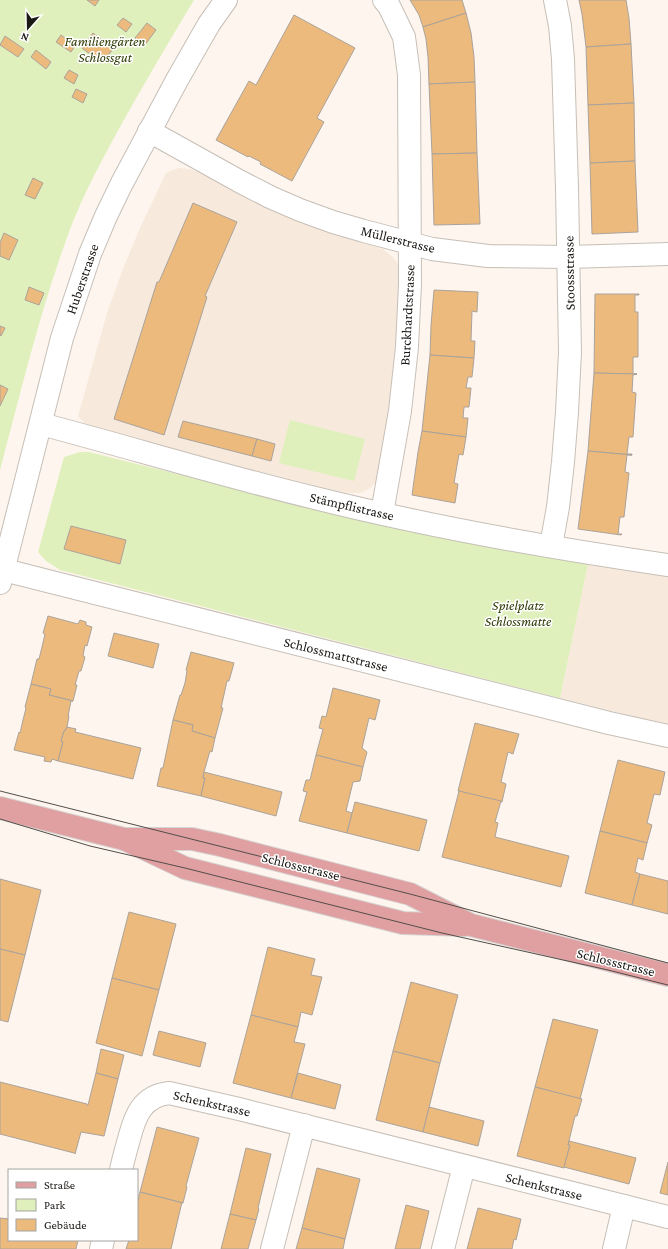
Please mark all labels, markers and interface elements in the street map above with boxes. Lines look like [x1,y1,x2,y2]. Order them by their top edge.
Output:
north arrow [8,8,48,48]
text: N [19,30,30,44]
park label: Familiengärten Schlossgut [65,33,145,65]
street label: Müllerstrasse [359,222,437,256]
street label: Stoossstrasse [560,236,578,310]
street label: Huberstrasse [63,242,101,316]
street label: Burckhardtstrasse [396,264,418,366]
street label: Stämpflistrasse [308,489,396,523]
park label: Spielplatz Schlossmatte [485,597,552,629]
street label: Schlossmattstrasse [282,633,390,675]
street label: Schlossstrasse [260,849,342,883]
street label: Schlossstrasse [575,945,657,979]
street label: Schenkstrasse [172,1086,252,1120]
legend [8,1169,138,1241]
street label: Schenkstrasse [504,1169,584,1203]
text: Straße [44,1178,75,1192]
text: Park [44,1198,66,1212]
text: Gebäude [44,1218,86,1232]

